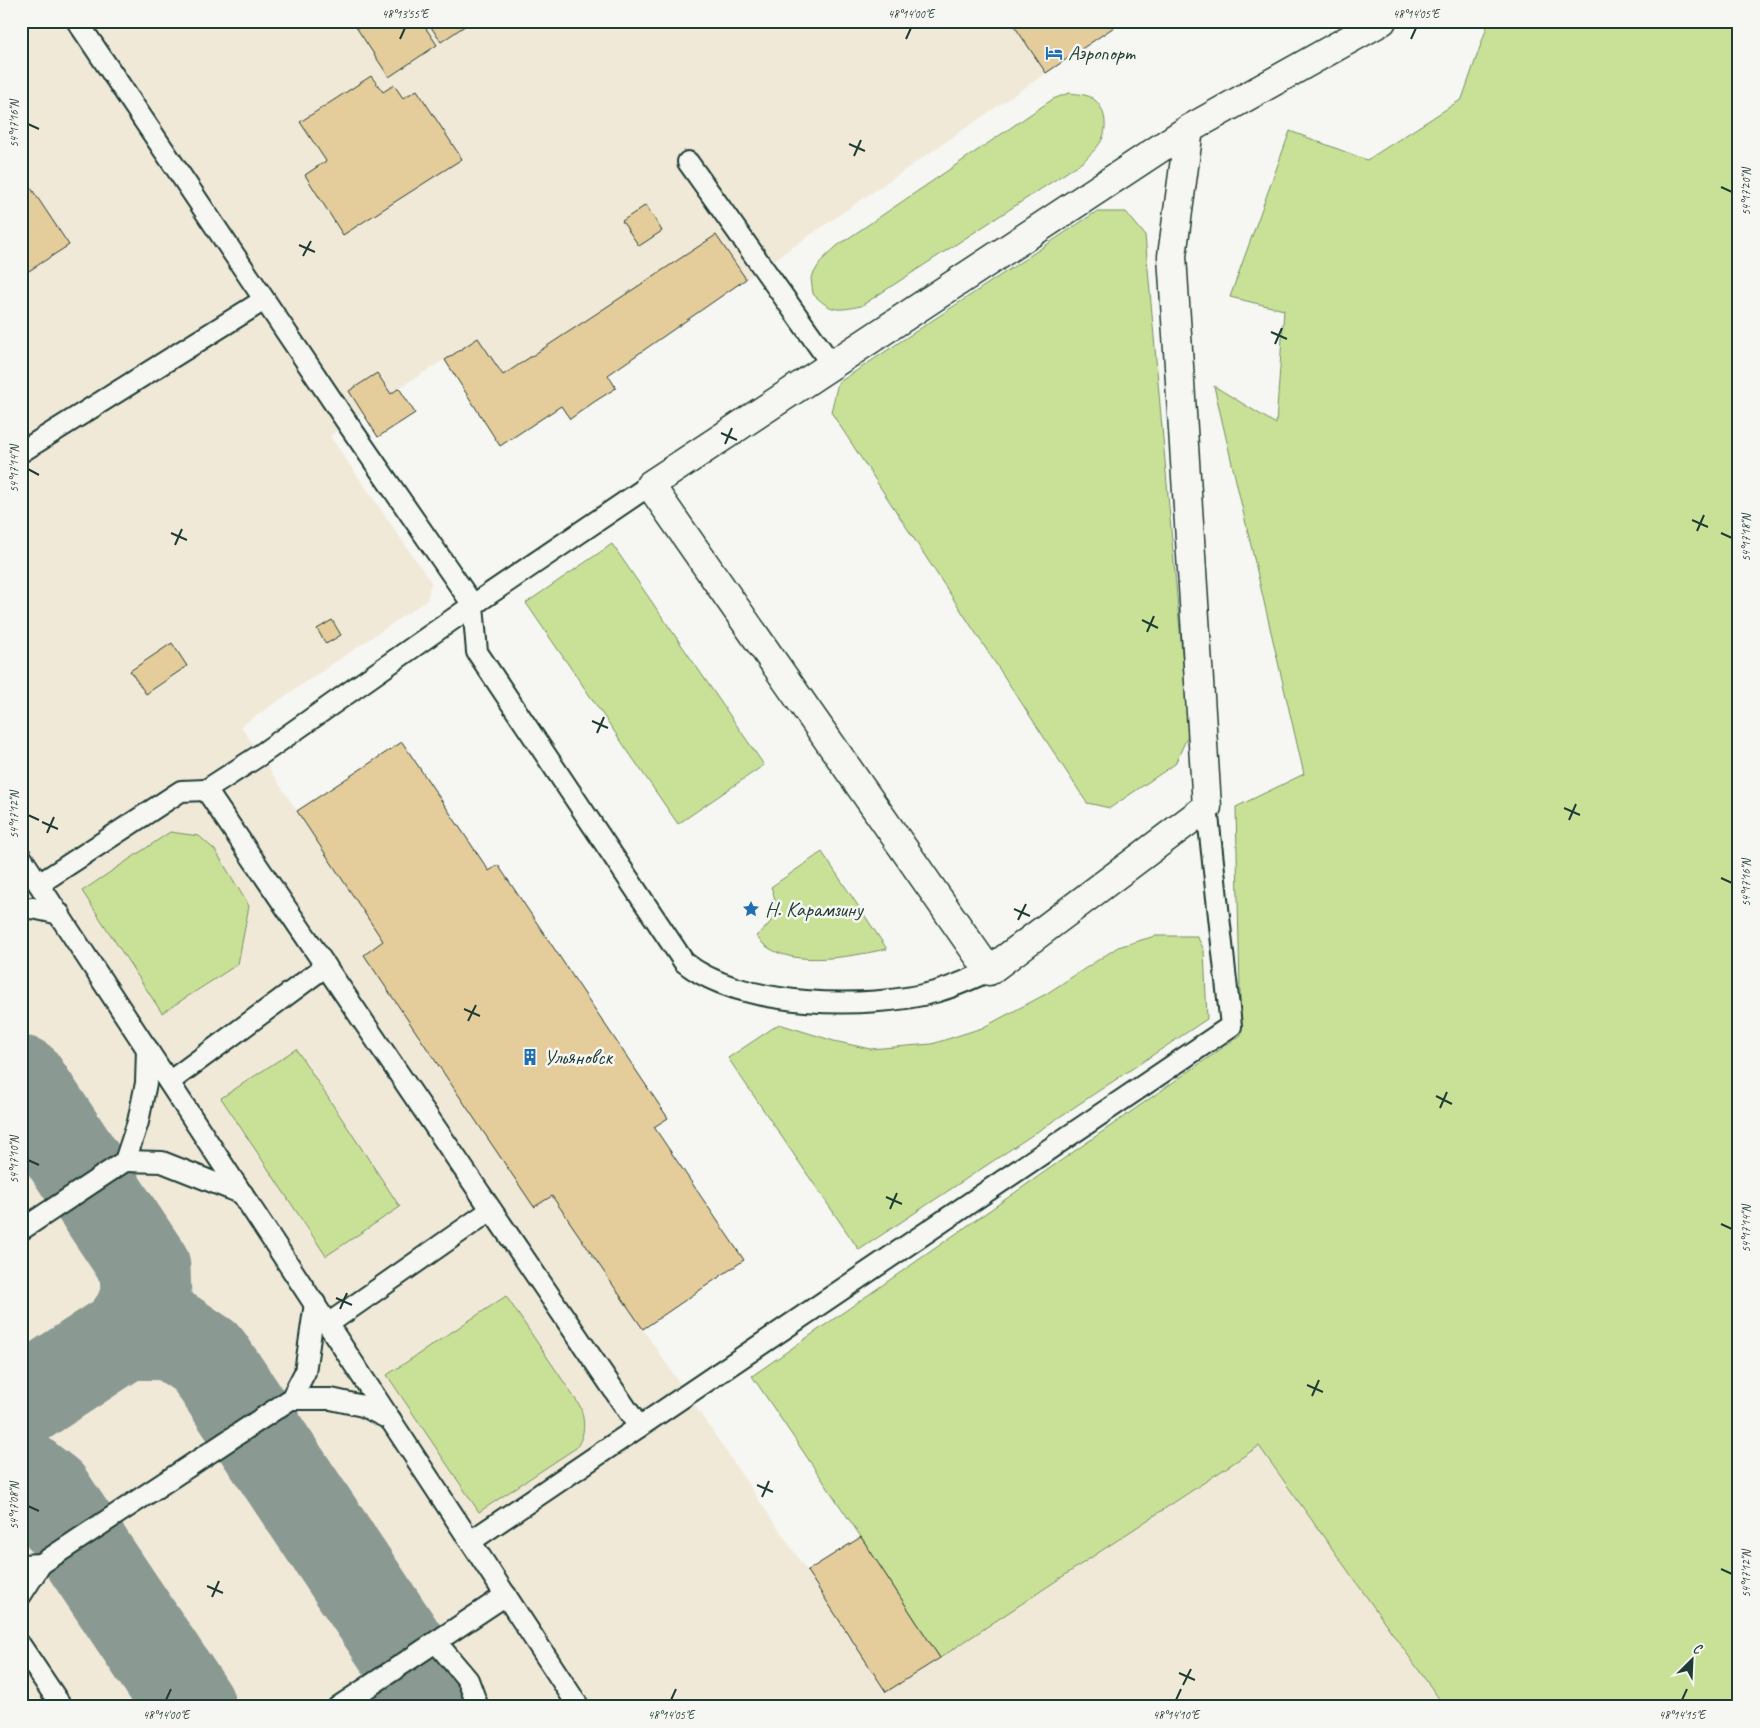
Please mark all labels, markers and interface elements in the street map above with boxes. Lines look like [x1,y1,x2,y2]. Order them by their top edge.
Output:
text: 48°13'55"E [382,6,430,22]
text: 48°14'00"E [888,6,936,22]
text: 48°14'05"E [1393,6,1441,22]
place label: Аэропорт [1068,40,1136,66]
hotel icon: Аэропорт [1044,43,1064,63]
text: 54°17'16"N [6,99,22,148]
text: 54°17'20"N [1738,167,1754,216]
text: 54°17'14"N [6,444,22,493]
text: 54°17'18"N [1738,513,1754,562]
text: 54°17'12"N [6,790,22,839]
text: 54°17'16"N [1738,858,1754,907]
place label: Н. Карамзину [765,896,864,922]
place icon: Н. Карамзину [741,899,761,919]
place label: Ульяновск [544,1044,613,1070]
building icon: Ульяновск [520,1047,540,1067]
text: 54°17'10"N [6,1135,22,1184]
text: 54°17'14"N [1738,1204,1754,1253]
text: 54°17'08"N [6,1481,22,1530]
text: 54°17'12"N [1738,1549,1754,1598]
north arrow [1668,1636,1718,1686]
text: С [1690,1639,1706,1659]
text: 48°14'00"E [143,1707,191,1723]
text: 48°14'05"E [648,1707,696,1723]
text: 48°14'10"E [1153,1707,1201,1723]
text: 48°14'15"E [1659,1707,1707,1723]

